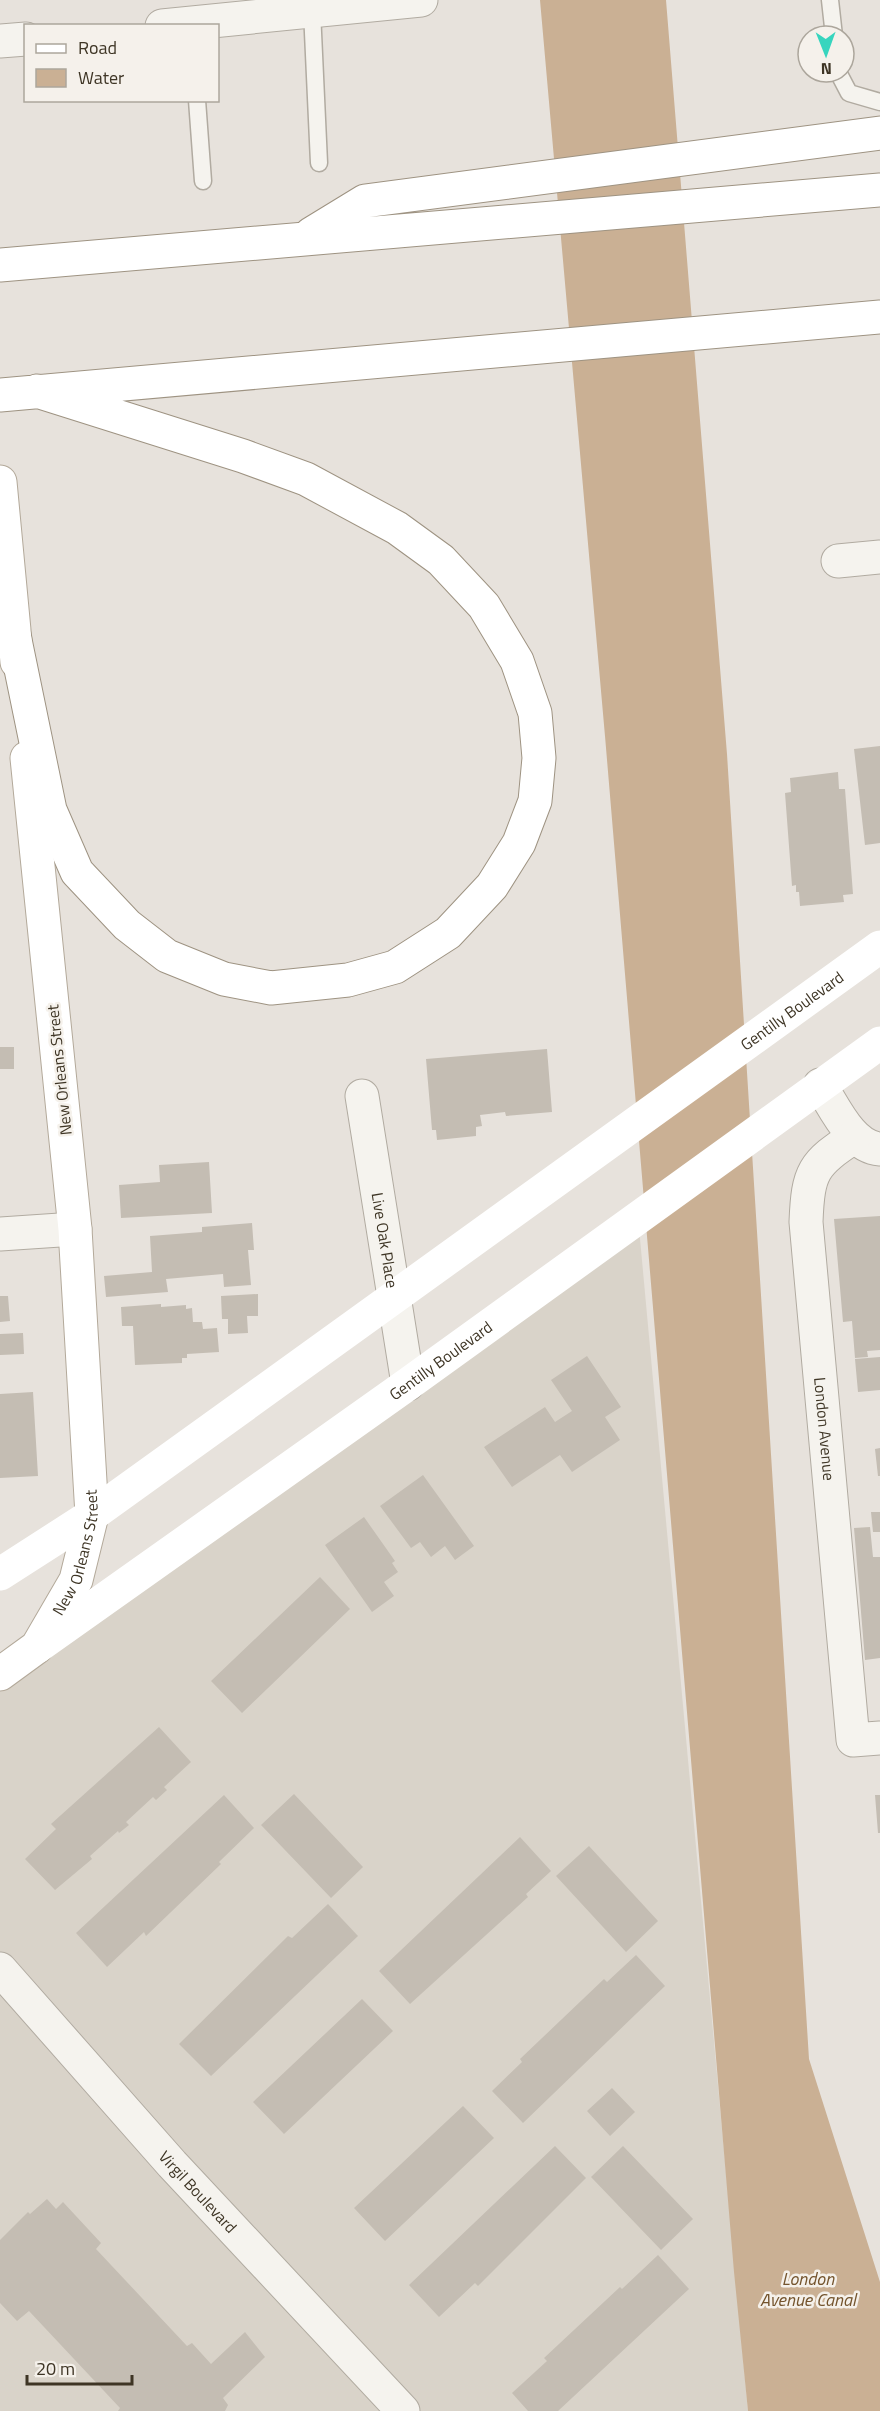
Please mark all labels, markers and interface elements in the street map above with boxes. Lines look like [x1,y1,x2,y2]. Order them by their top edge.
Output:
legend [24,24,219,102]
north arrow [796,24,856,84]
text: Road [78,34,117,61]
text: N [821,57,832,81]
text: Water [78,64,124,91]
street label: Gentilly Boulevard [735,965,848,1056]
street label: New Orleans Street [40,1003,78,1136]
street label: Live Oak Place [366,1191,404,1290]
street label: Gentilly Boulevard [384,1315,497,1406]
street label: London Avenue [808,1376,841,1482]
street label: New Orleans Street [46,1489,104,1620]
street label: Virgil Boulevard [153,2145,243,2238]
water label: London Avenue Canal [760,2265,858,2313]
scale bar [27,2348,132,2386]
text: 20 m [36,2355,75,2382]

